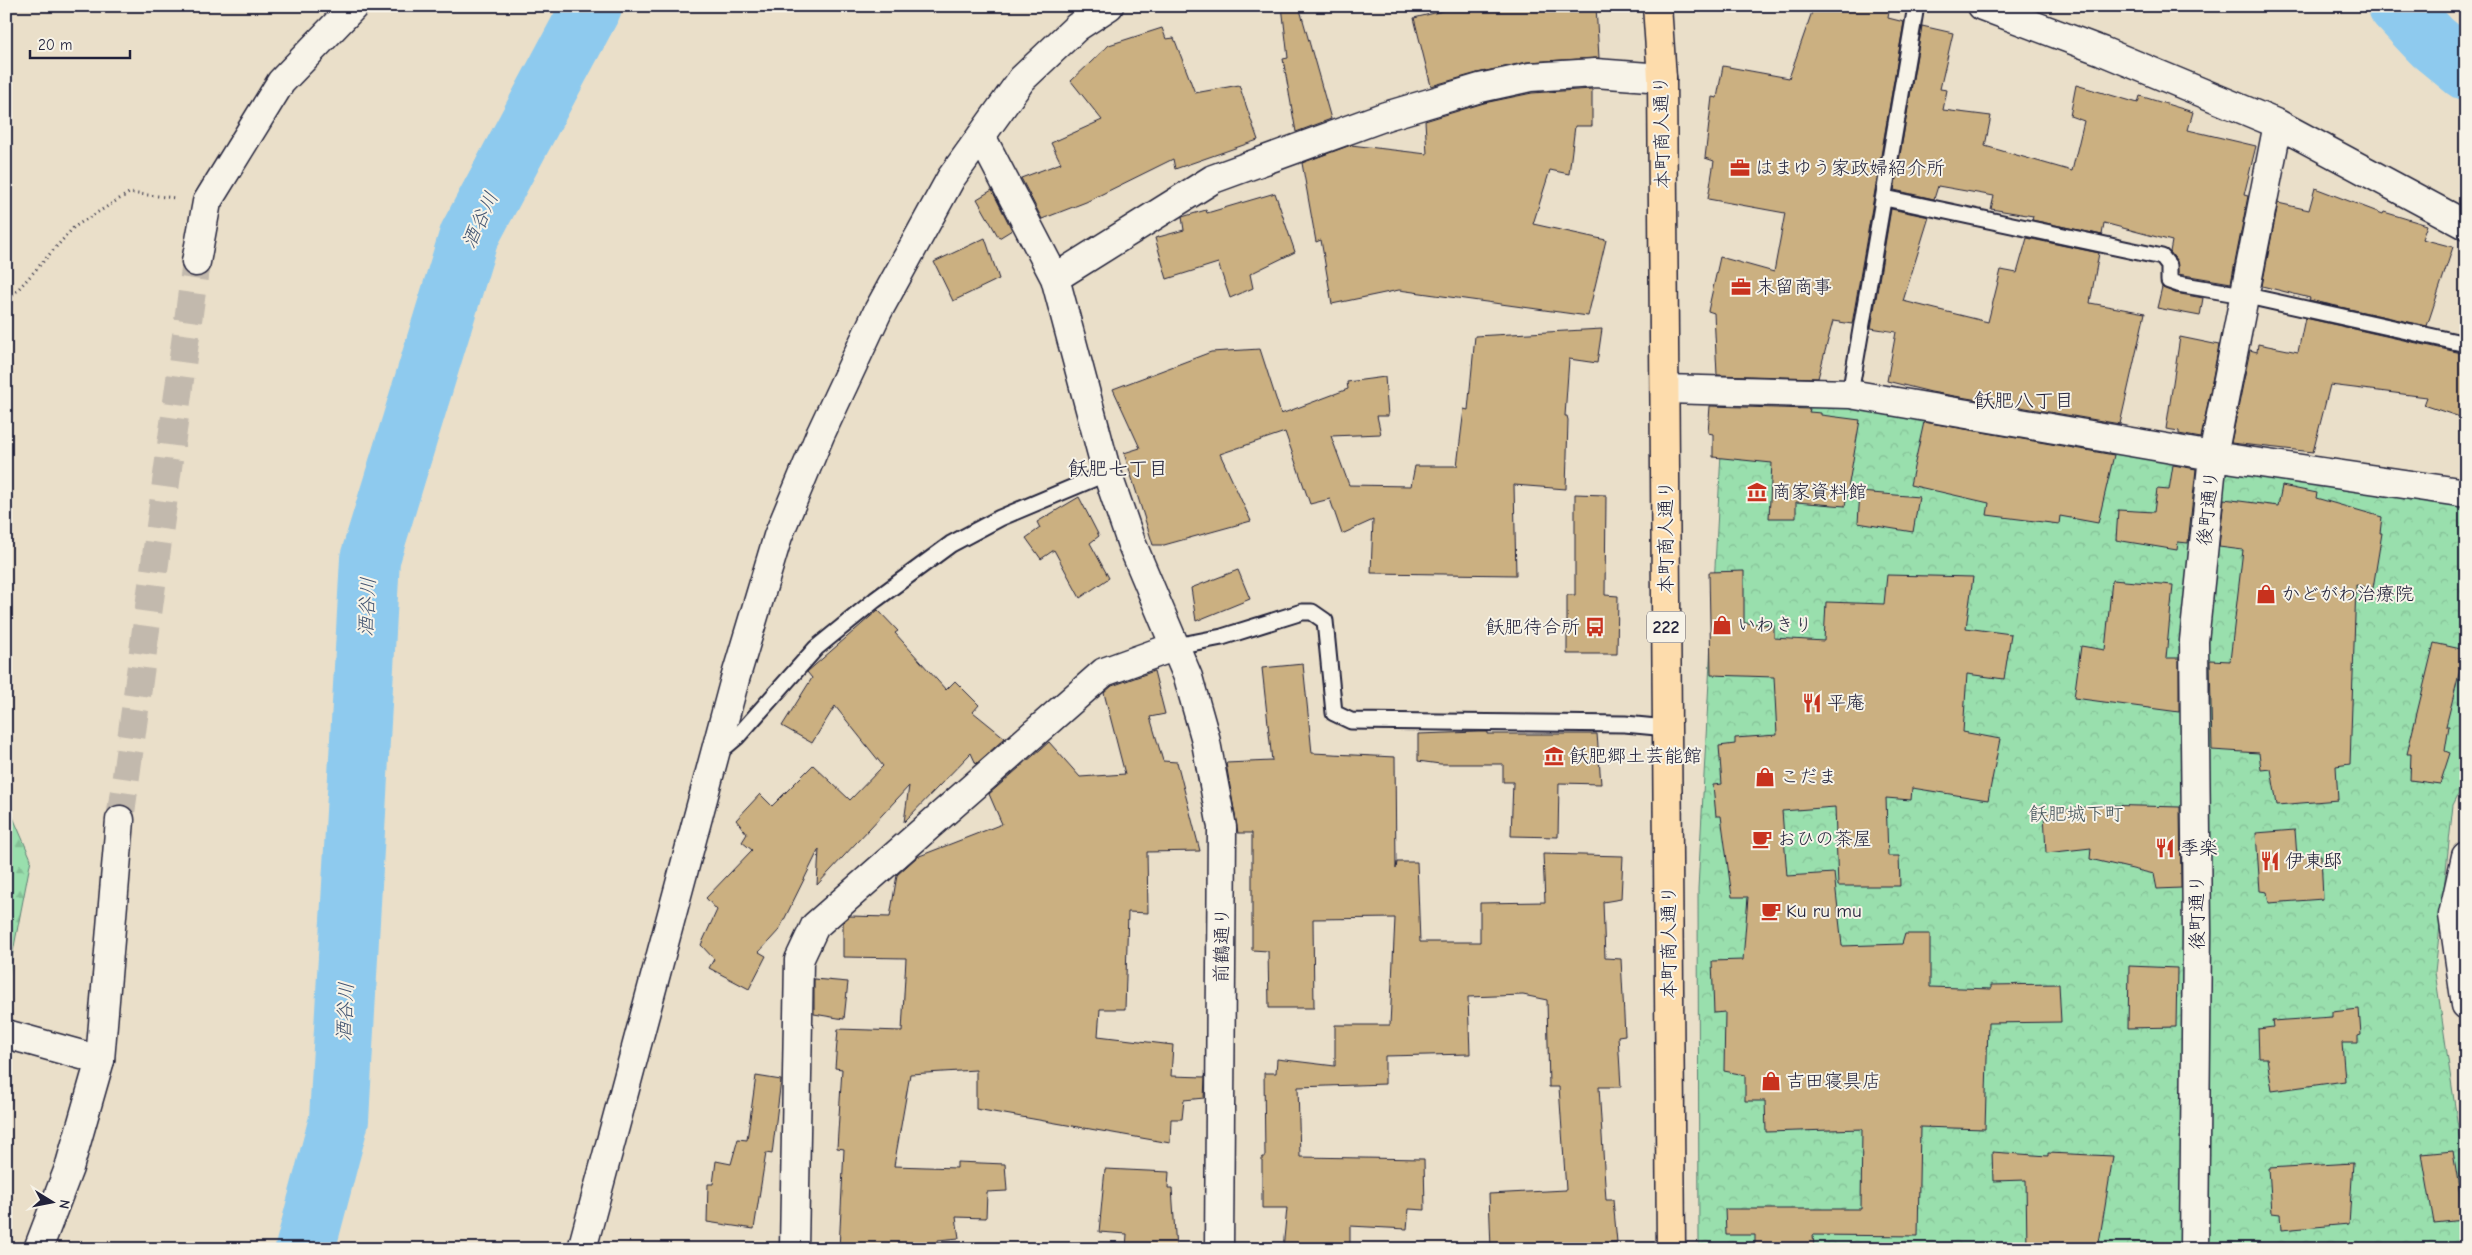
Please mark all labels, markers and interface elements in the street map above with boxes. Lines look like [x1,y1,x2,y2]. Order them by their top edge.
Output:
scale bar [30,28,130,60]
text: 20 m [38,36,72,54]
street label: 本町商人通り [1650,75,1674,189]
office icon: はまゆう家政婦紹介所 [1729,157,1751,179]
place label: はまゆう家政婦紹介所 [1755,157,1945,179]
water label: 酒谷川 [457,188,503,252]
office icon: 末留商事 [1730,276,1752,298]
place label: 末留商事 [1756,276,1832,298]
district label: 飫肥八丁目 [1974,389,2074,412]
district label: 飫肥七丁目 [1068,457,1168,480]
street label: 後町通り [2193,469,2223,547]
street label: 本町商人通り [1655,480,1677,594]
museum icon: 商家資料館 [1746,481,1768,503]
place label: 商家資料館 [1772,481,1867,503]
water label: 酒谷川 [354,576,380,638]
shop icon: かどがわ治療院 [2255,583,2277,605]
place label: かどがわ治療院 [2281,583,2414,605]
road number: 222 [1647,612,1685,642]
shop icon: いわきり [1711,614,1733,636]
place label: いわきり [1737,614,1813,636]
place label: 飫肥待合所 [1485,616,1580,638]
bus stop icon: 飫肥待合所 [1584,616,1606,638]
restaurant icon: 平庵 [1801,692,1823,714]
place label: 平庵 [1827,692,1865,714]
museum icon: 飫肥郷土芸能館 [1543,745,1565,767]
place label: 飫肥郷土芸能館 [1569,745,1702,767]
shop icon: こだま [1754,766,1776,788]
place label: こだま [1780,766,1837,788]
park label: 飫肥城下町 [2028,803,2124,825]
cafe icon: おひの茶屋 [1751,828,1773,850]
place label: おひの茶屋 [1777,828,1872,850]
restaurant icon: 季楽 [2154,837,2176,859]
place label: 季楽 [2180,837,2218,859]
restaurant icon: 伊東邸 [2259,850,2281,872]
place label: 伊東邸 [2285,850,2342,872]
street label: 後町通り [2186,874,2208,950]
street label: 本町商人通り [1658,885,1680,999]
cafe icon: Ku ru mu [1760,900,1782,922]
place label: Ku ru mu [1786,900,1862,922]
street label: 前鶴通り [1210,907,1234,983]
water label: 酒谷川 [332,981,358,1043]
shop icon: 吉田寝具店 [1760,1070,1782,1092]
place label: 吉田寝具店 [1786,1070,1881,1092]
north arrow [28,1178,78,1228]
text: N [55,1198,73,1210]

